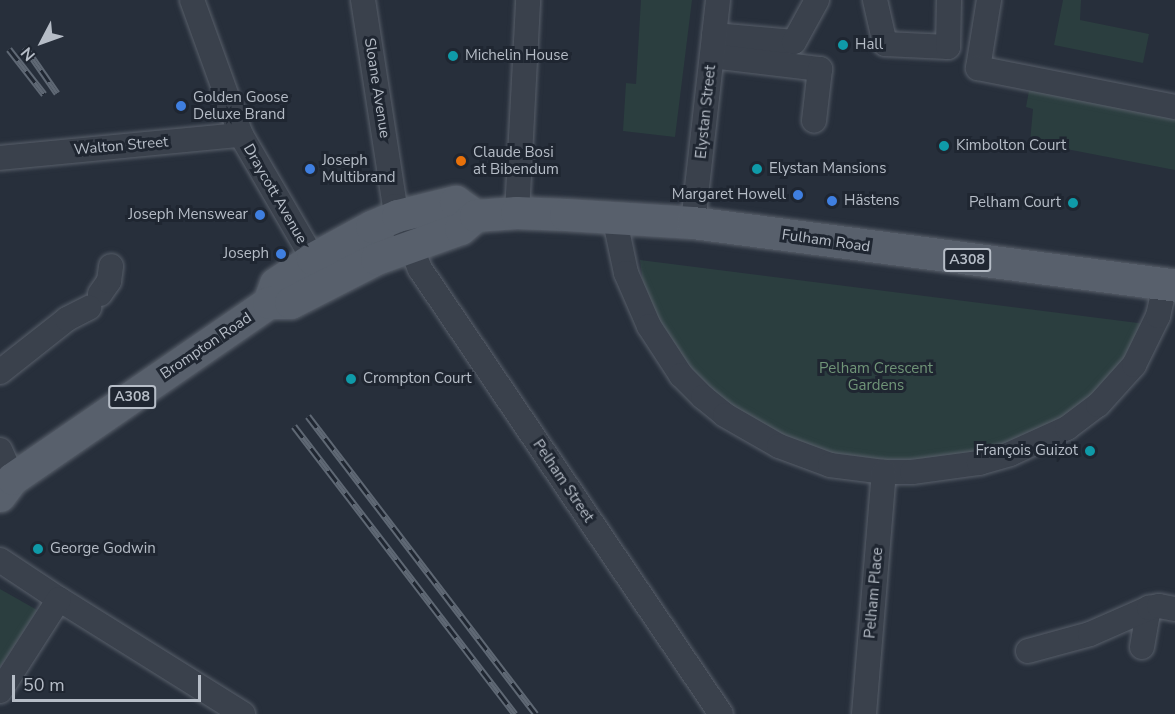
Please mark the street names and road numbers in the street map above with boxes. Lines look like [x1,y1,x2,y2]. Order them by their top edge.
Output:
street label: Sloane Avenue [360,37,394,139]
street label: Elystan Street [692,64,720,160]
street label: Walton Street [73,133,169,159]
street label: Draycott Avenue [239,141,311,247]
street label: Fulham Road [781,226,871,256]
road number: A308 [943,249,991,271]
street label: Brompton Road [157,309,255,383]
road number: A308 [108,386,156,408]
street label: Pelham Street [529,436,597,526]
street label: Pelham Place [861,547,887,639]

